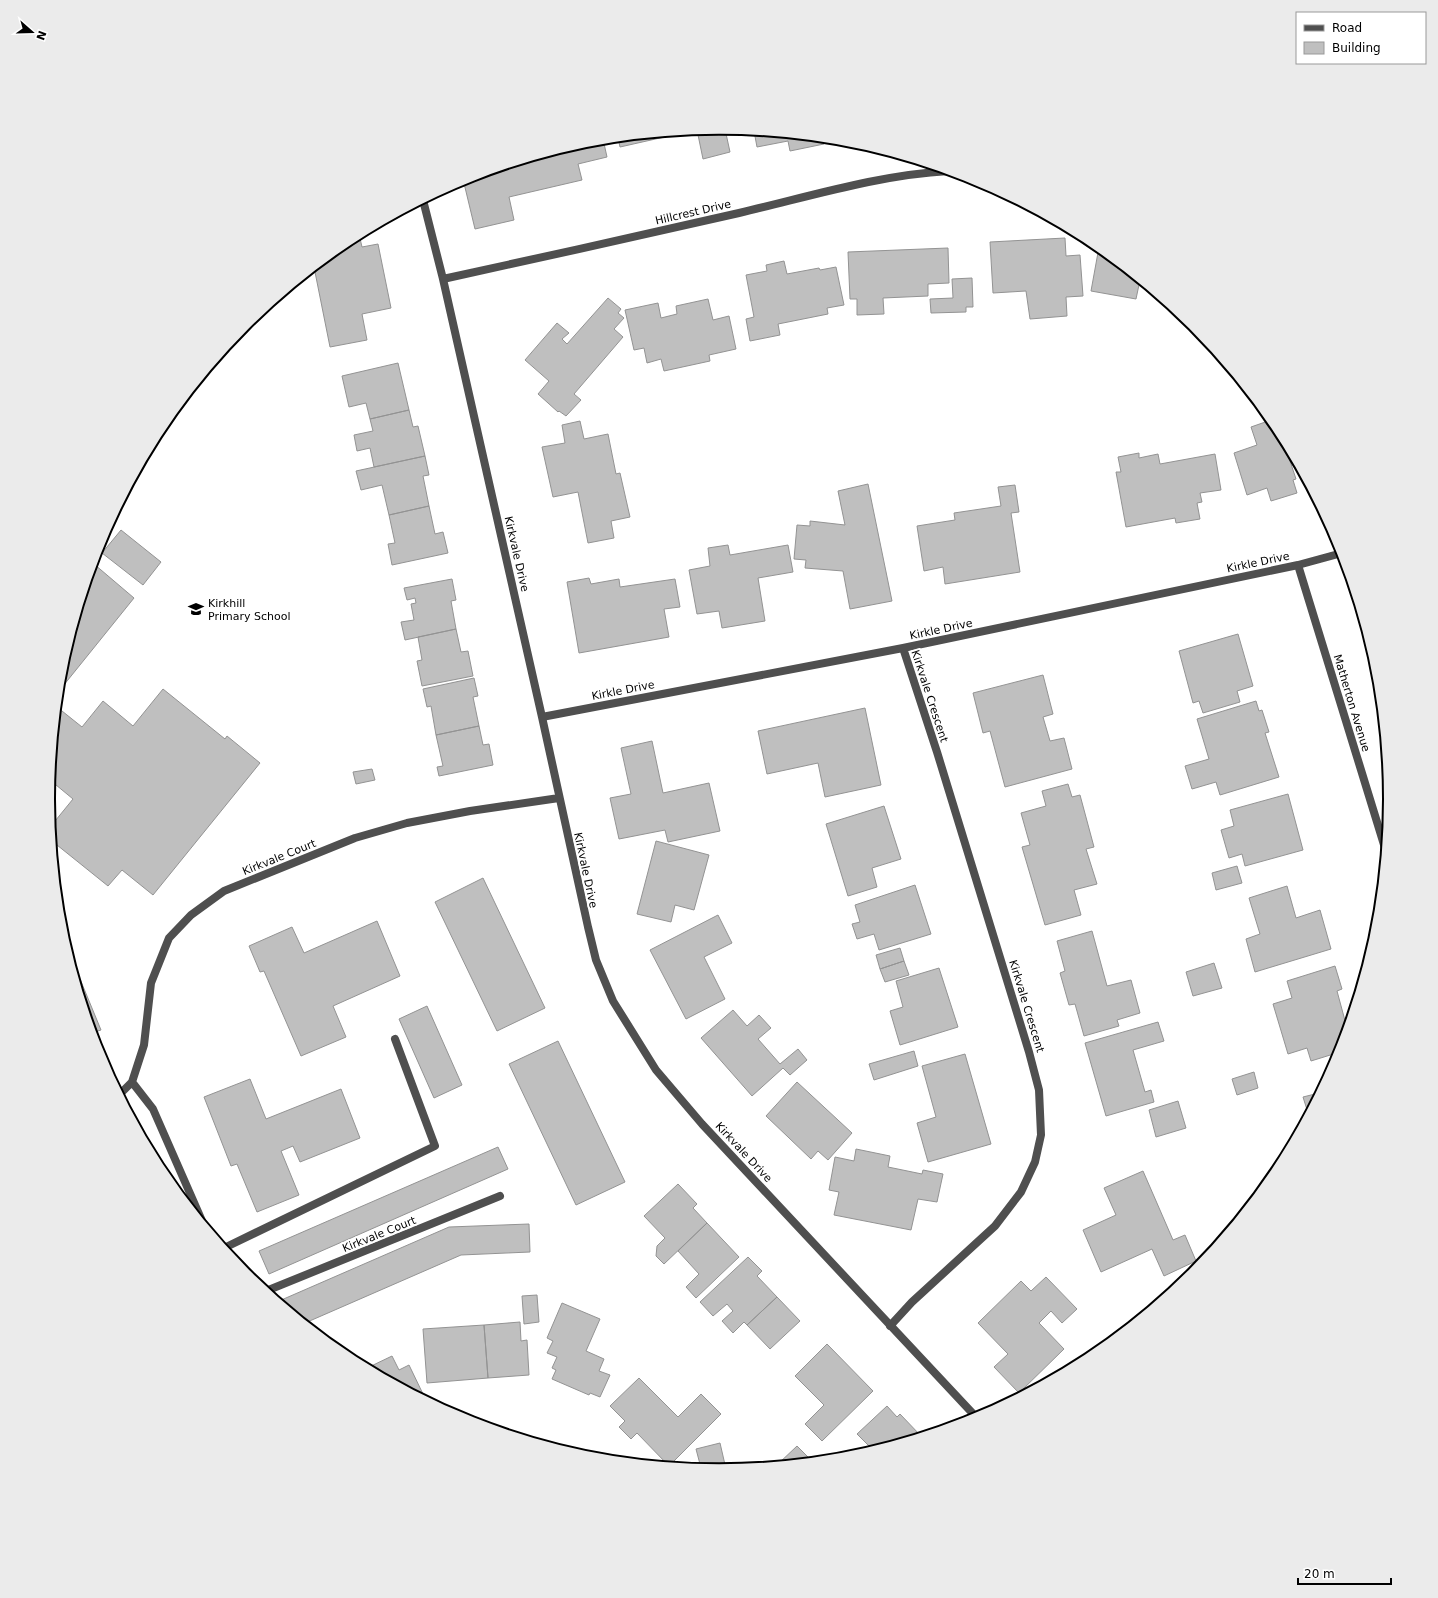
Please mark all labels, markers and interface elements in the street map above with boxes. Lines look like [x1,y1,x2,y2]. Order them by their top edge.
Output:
north arrow [12,12,52,52]
legend [1296,12,1426,64]
text: Road [1332,21,1362,35]
text: N [33,29,49,42]
text: Building [1332,41,1381,55]
street label: Hillcrest Drive [654,197,733,228]
street label: Kirkvale Drive [502,515,532,593]
street label: Kirkle Drive [1226,549,1291,575]
place label: Kirkhill Primary School [208,597,291,623]
school or university icon: Kirkhill Primary School [187,600,205,618]
street label: Kirkle Drive [909,616,974,642]
street label: Kirkvale Crescent [908,648,951,745]
street label: Matherton Avenue [1331,653,1373,754]
street label: Kirkle Drive [591,678,656,703]
street label: Kirkvale Drive [571,831,600,909]
street label: Kirkvale Court [241,837,318,878]
street label: Kirkvale Crescent [1006,958,1047,1055]
street label: Kirkvale Drive [713,1120,775,1185]
street label: Kirkvale Court [341,1214,418,1255]
scale bar [1298,1560,1391,1586]
text: 20 m [1304,1567,1335,1581]

